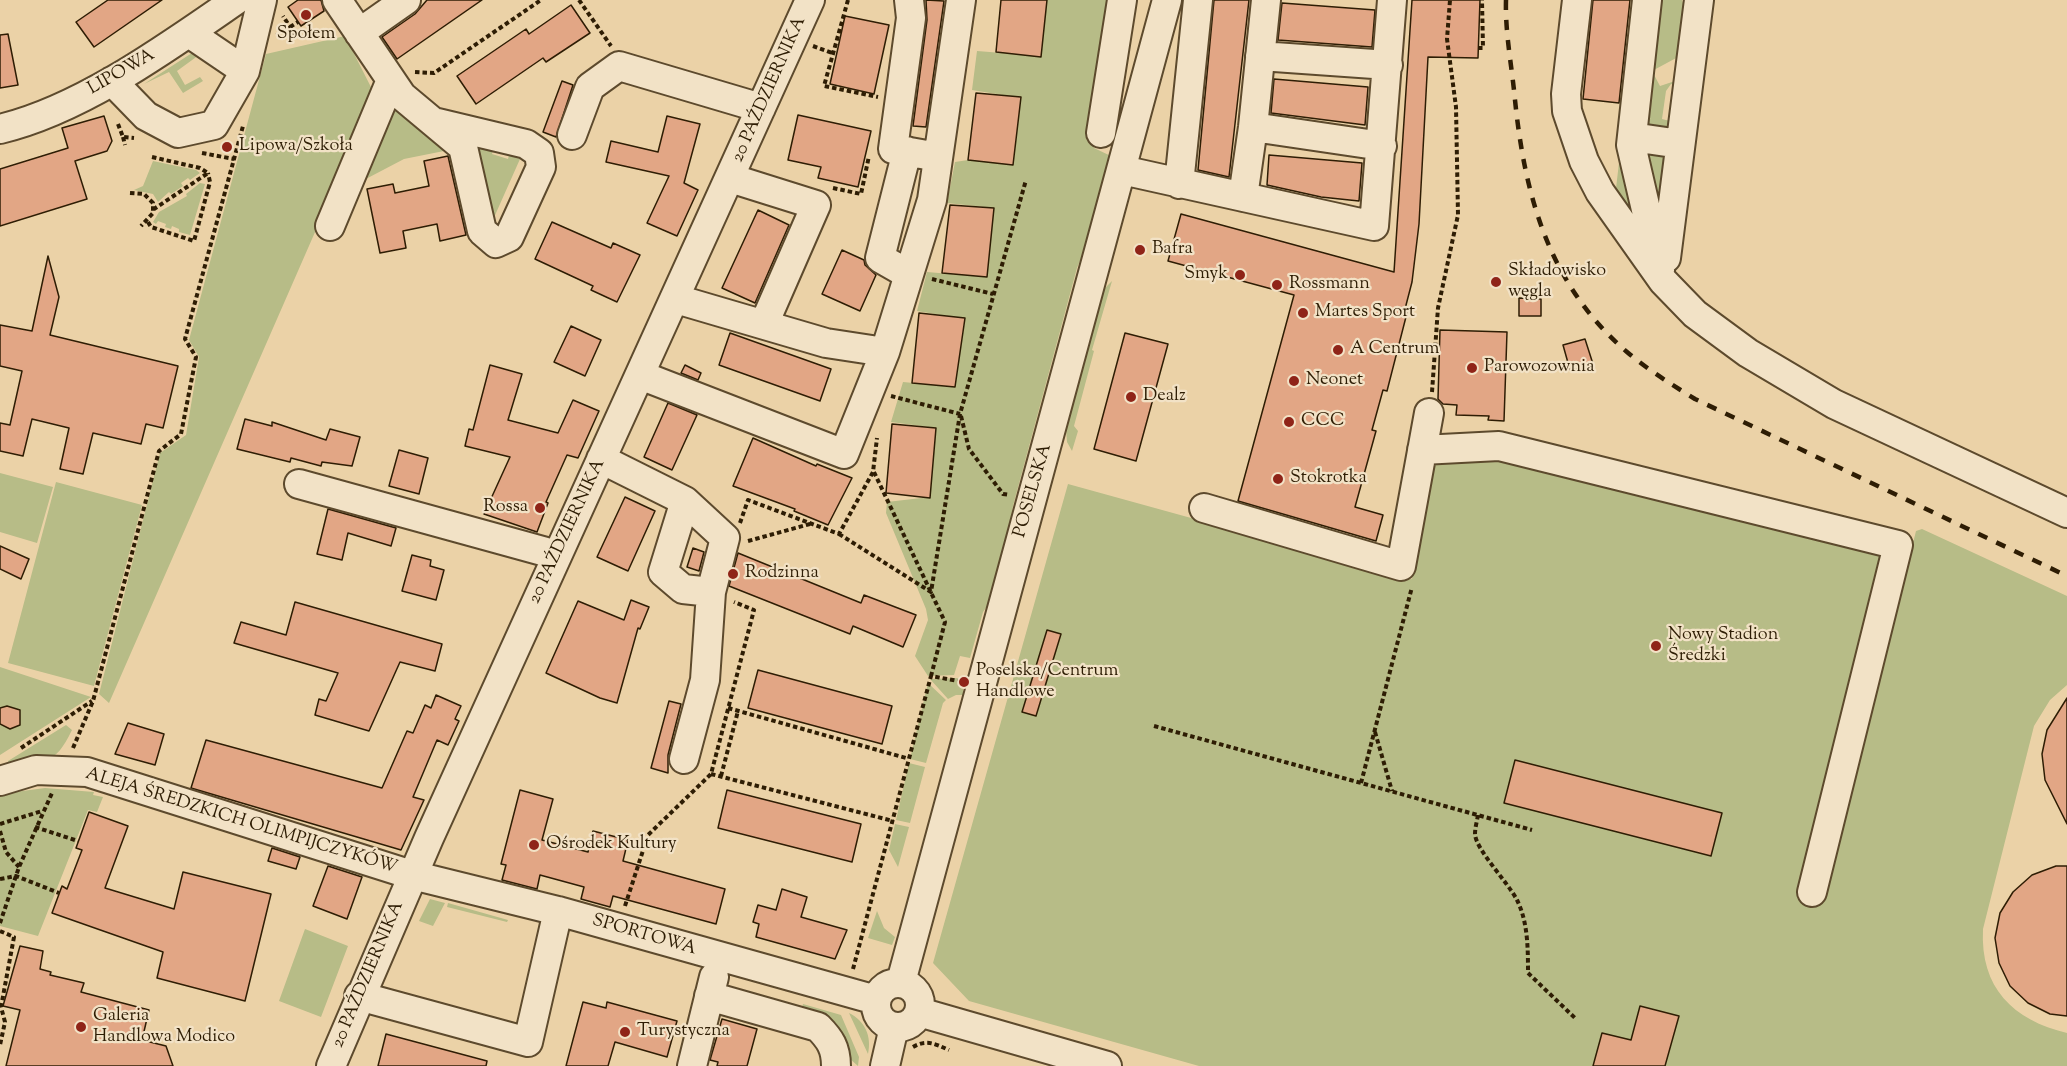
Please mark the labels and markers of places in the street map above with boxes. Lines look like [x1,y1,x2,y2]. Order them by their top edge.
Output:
marker: Społem [299,8,313,22]
place label: Społem [277,24,335,46]
place label: Lipowa/Szkoła [239,136,353,158]
marker: Lipowa/Szkoła [220,140,234,154]
place label: Bafra [1152,239,1193,261]
marker: Bafra [1133,243,1147,257]
place label: Składowisko węgla [1508,261,1606,304]
place label: Smyk [1184,264,1228,286]
marker: Smyk [1233,268,1247,282]
place label: Rossmann [1289,274,1370,296]
marker: Składowisko węgla [1489,275,1503,289]
marker: Rossmann [1270,278,1284,292]
place label: Martes Sport [1315,302,1415,324]
marker: Martes Sport [1296,306,1310,320]
place label: A Centrum [1350,339,1439,361]
marker: A Centrum [1331,343,1345,357]
place label: Parowozownia [1484,357,1594,379]
marker: Parowozownia [1465,361,1479,375]
place label: Neonet [1306,370,1363,392]
marker: Neonet [1287,374,1301,388]
place label: Dealz [1143,386,1186,408]
marker: Dealz [1124,390,1138,404]
place label: CCC [1301,411,1345,433]
marker: CCC [1282,415,1296,429]
place label: Stokrotka [1290,468,1367,490]
marker: Stokrotka [1271,472,1285,486]
place label: Rossa [483,497,528,519]
marker: Rossa [533,501,547,515]
place label: Rodzinna [745,563,819,585]
marker: Rodzinna [726,567,740,581]
place label: Nowy Stadion Średzki [1668,625,1778,668]
marker: Nowy Stadion Średzki [1649,639,1663,653]
place label: Poselska/Centrum Handlowe [976,661,1118,704]
marker: Poselska/Centrum Handlowe [957,675,971,689]
place label: Ośrodek Kultury [546,834,677,856]
marker: Ośrodek Kultury [527,838,541,852]
place label: Galeria Handlowa Modico [93,1006,235,1048]
marker: Galeria Handlowa Modico [74,1020,88,1034]
place label: Turystyczna [637,1021,730,1043]
marker: Turystyczna [618,1025,632,1039]

